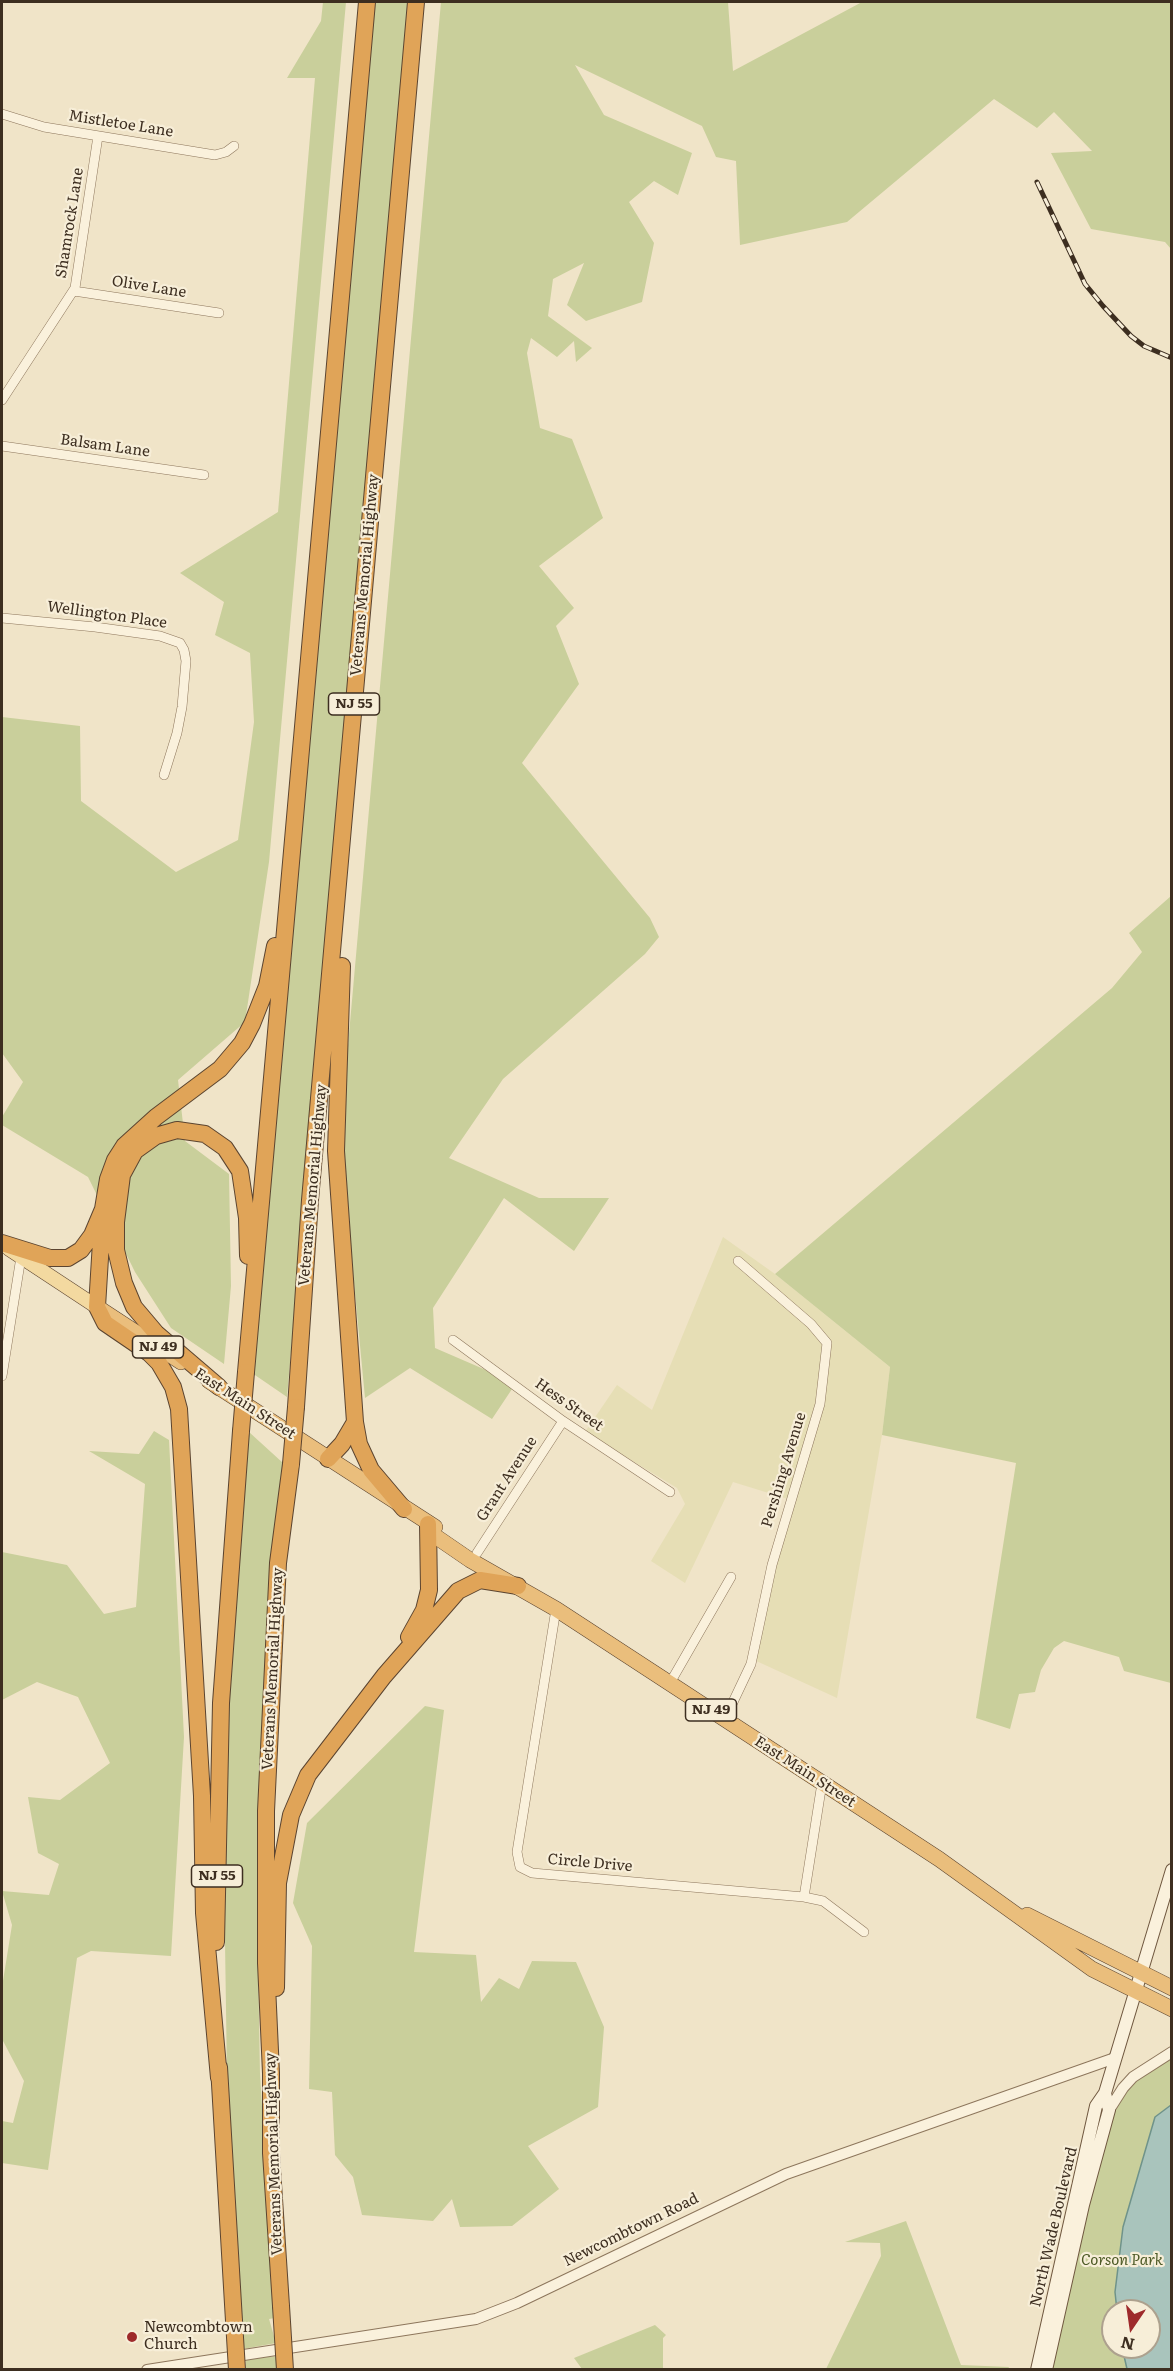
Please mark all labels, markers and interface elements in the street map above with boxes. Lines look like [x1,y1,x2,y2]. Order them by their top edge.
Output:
street label: Mistletoe Lane [67,107,175,141]
street label: Shamrock Lane [52,166,88,280]
street label: Olive Lane [110,272,188,302]
street label: Balsam Lane [59,431,151,461]
street label: Veterans Memorial Highway [347,473,383,677]
street label: Wellington Place [46,598,168,632]
road number: NJ 55 [328,693,380,715]
street label: Veterans Memorial Highway [295,1083,331,1287]
road number: NJ 49 [132,1336,184,1358]
street label: East Main Street [191,1365,299,1443]
street label: Hess Street [531,1375,607,1435]
street label: Pershing Avenue [758,1410,810,1530]
street label: Grant Avenue [473,1433,541,1525]
street label: Veterans Memorial Highway [259,1567,287,1771]
road number: NJ 49 [686,1699,736,1721]
street label: East Main Street [751,1733,859,1811]
street label: Circle Drive [547,1850,633,1876]
road number: NJ 55 [192,1865,242,1887]
street label: Veterans Memorial Highway [261,2052,287,2256]
street label: North Wade Boulevard [1027,2145,1081,2309]
street label: Newcombtown Road [561,2189,701,2271]
park label: Corson Park [1081,2252,1163,2270]
north arrow [1101,2299,1161,2359]
place label: Newcombtown Church [144,2319,253,2354]
marker: Newcombtown Church [125,2330,139,2344]
text: N [1118,2331,1137,2358]

